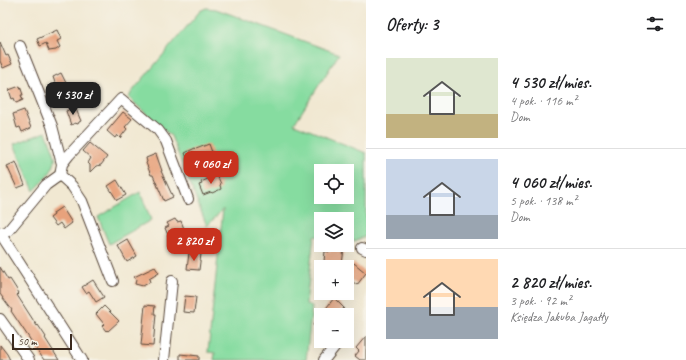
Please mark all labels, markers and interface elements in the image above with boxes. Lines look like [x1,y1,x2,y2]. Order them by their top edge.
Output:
icon: filters [644,13,666,35]
text: Oferty: 3 [386,14,438,35]
text: 4 530 zł/mies. [510,72,591,93]
icon: home [418,74,466,122]
pin: 4 530 zł [32,82,114,116]
text: 4 530 zł [55,87,91,103]
text: 4 pok. · 116 m² [510,93,577,109]
text: Dom [510,109,530,125]
pin: 4 060 zł [170,151,252,185]
text: 4 060 zł [193,156,230,172]
map controls [314,164,354,348]
button: locate [314,164,354,204]
text: 4 060 zł/mies. [510,172,592,193]
icon: home [418,175,466,223]
text: 5 pok. · 138 m² [510,193,577,209]
text: Dom [510,209,530,225]
button: layers [314,212,354,252]
pin: 2 820 zł [153,228,235,262]
text: 2 820 zł [176,233,212,249]
button: + [314,260,354,300]
text: 2 820 zł/mies. [510,272,592,293]
icon: home [418,275,466,323]
text: 3 pok. · 92 m² [510,293,571,309]
button: − [314,308,354,348]
text: Księdza Jakuba Jagałły [510,309,608,325]
scale bar [12,332,72,351]
text: 50 m [18,334,37,348]

